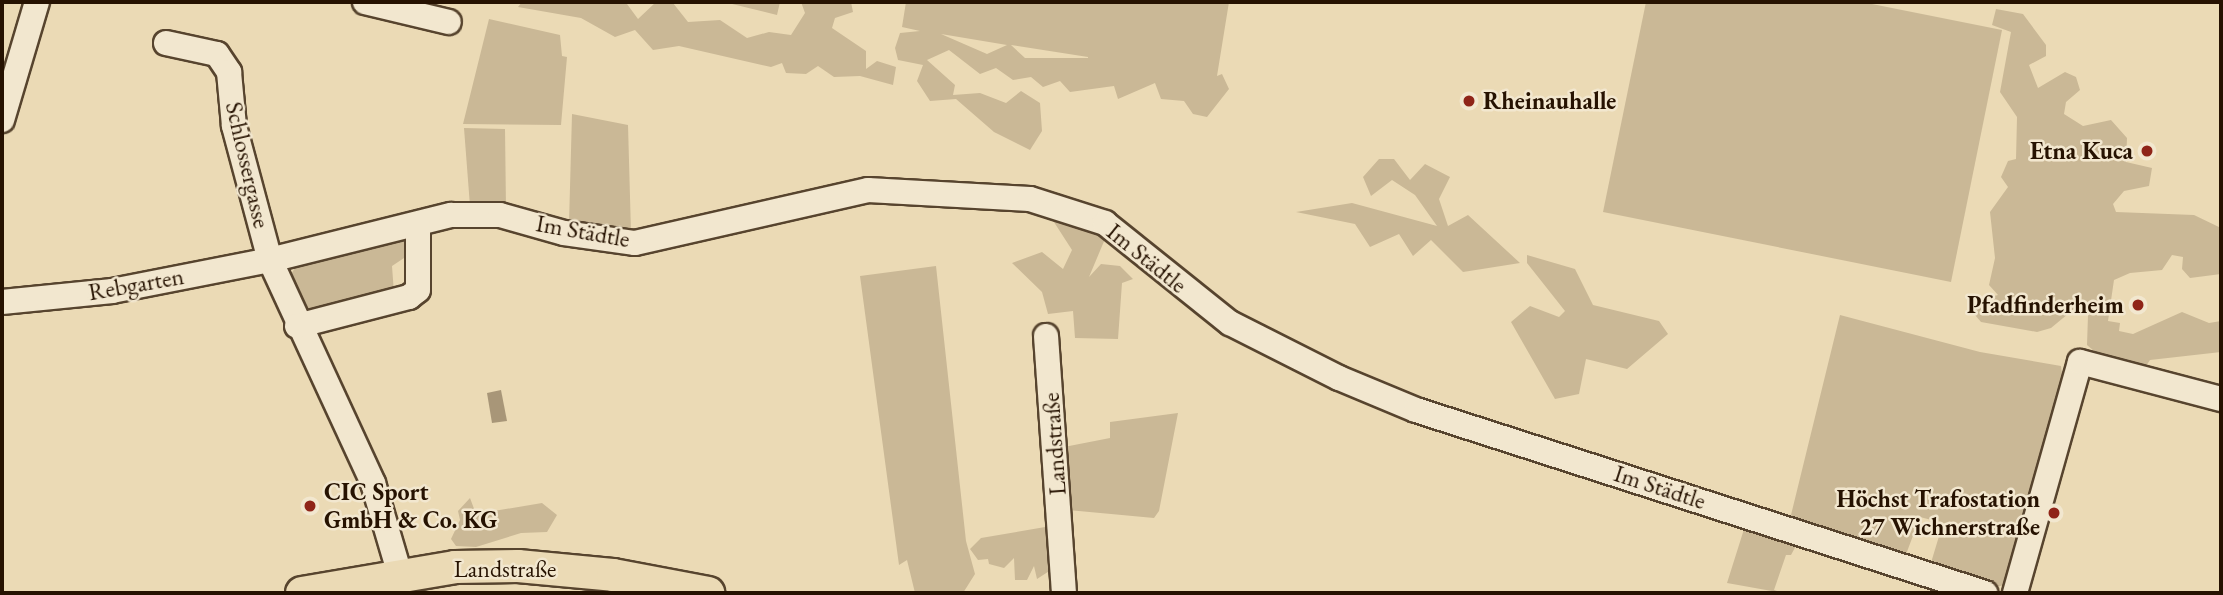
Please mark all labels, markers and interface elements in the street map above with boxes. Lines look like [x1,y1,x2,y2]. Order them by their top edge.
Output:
place label: Rheinauhalle [1483,87,1616,115]
marker: Rheinauhalle [1461,93,1477,109]
street label: Schlossergasse [219,99,277,231]
place label: Etna Kuca [2030,137,2133,165]
marker: Etna Kuca [2139,143,2155,159]
street label: Im Städtle [534,209,632,253]
street label: Im Städtle [1101,217,1193,299]
street label: Rebgarten [86,261,186,307]
place label: Pfadfinderheim [1967,291,2124,319]
marker: Pfadfinderheim [2130,297,2146,313]
street label: Landstraße [1036,392,1072,496]
street label: Im Städtle [1611,459,1709,515]
place label: CIC Sport GmbH & Co. KG [324,478,498,534]
place label: Höchst Trafostation 27 Wichnerstraße [1837,485,2040,541]
marker: CIC Sport GmbH & Co. KG [302,498,318,514]
marker: Höchst Trafostation 27 Wichnerstraße [2046,505,2062,521]
street label: Landstraße [454,555,556,583]

